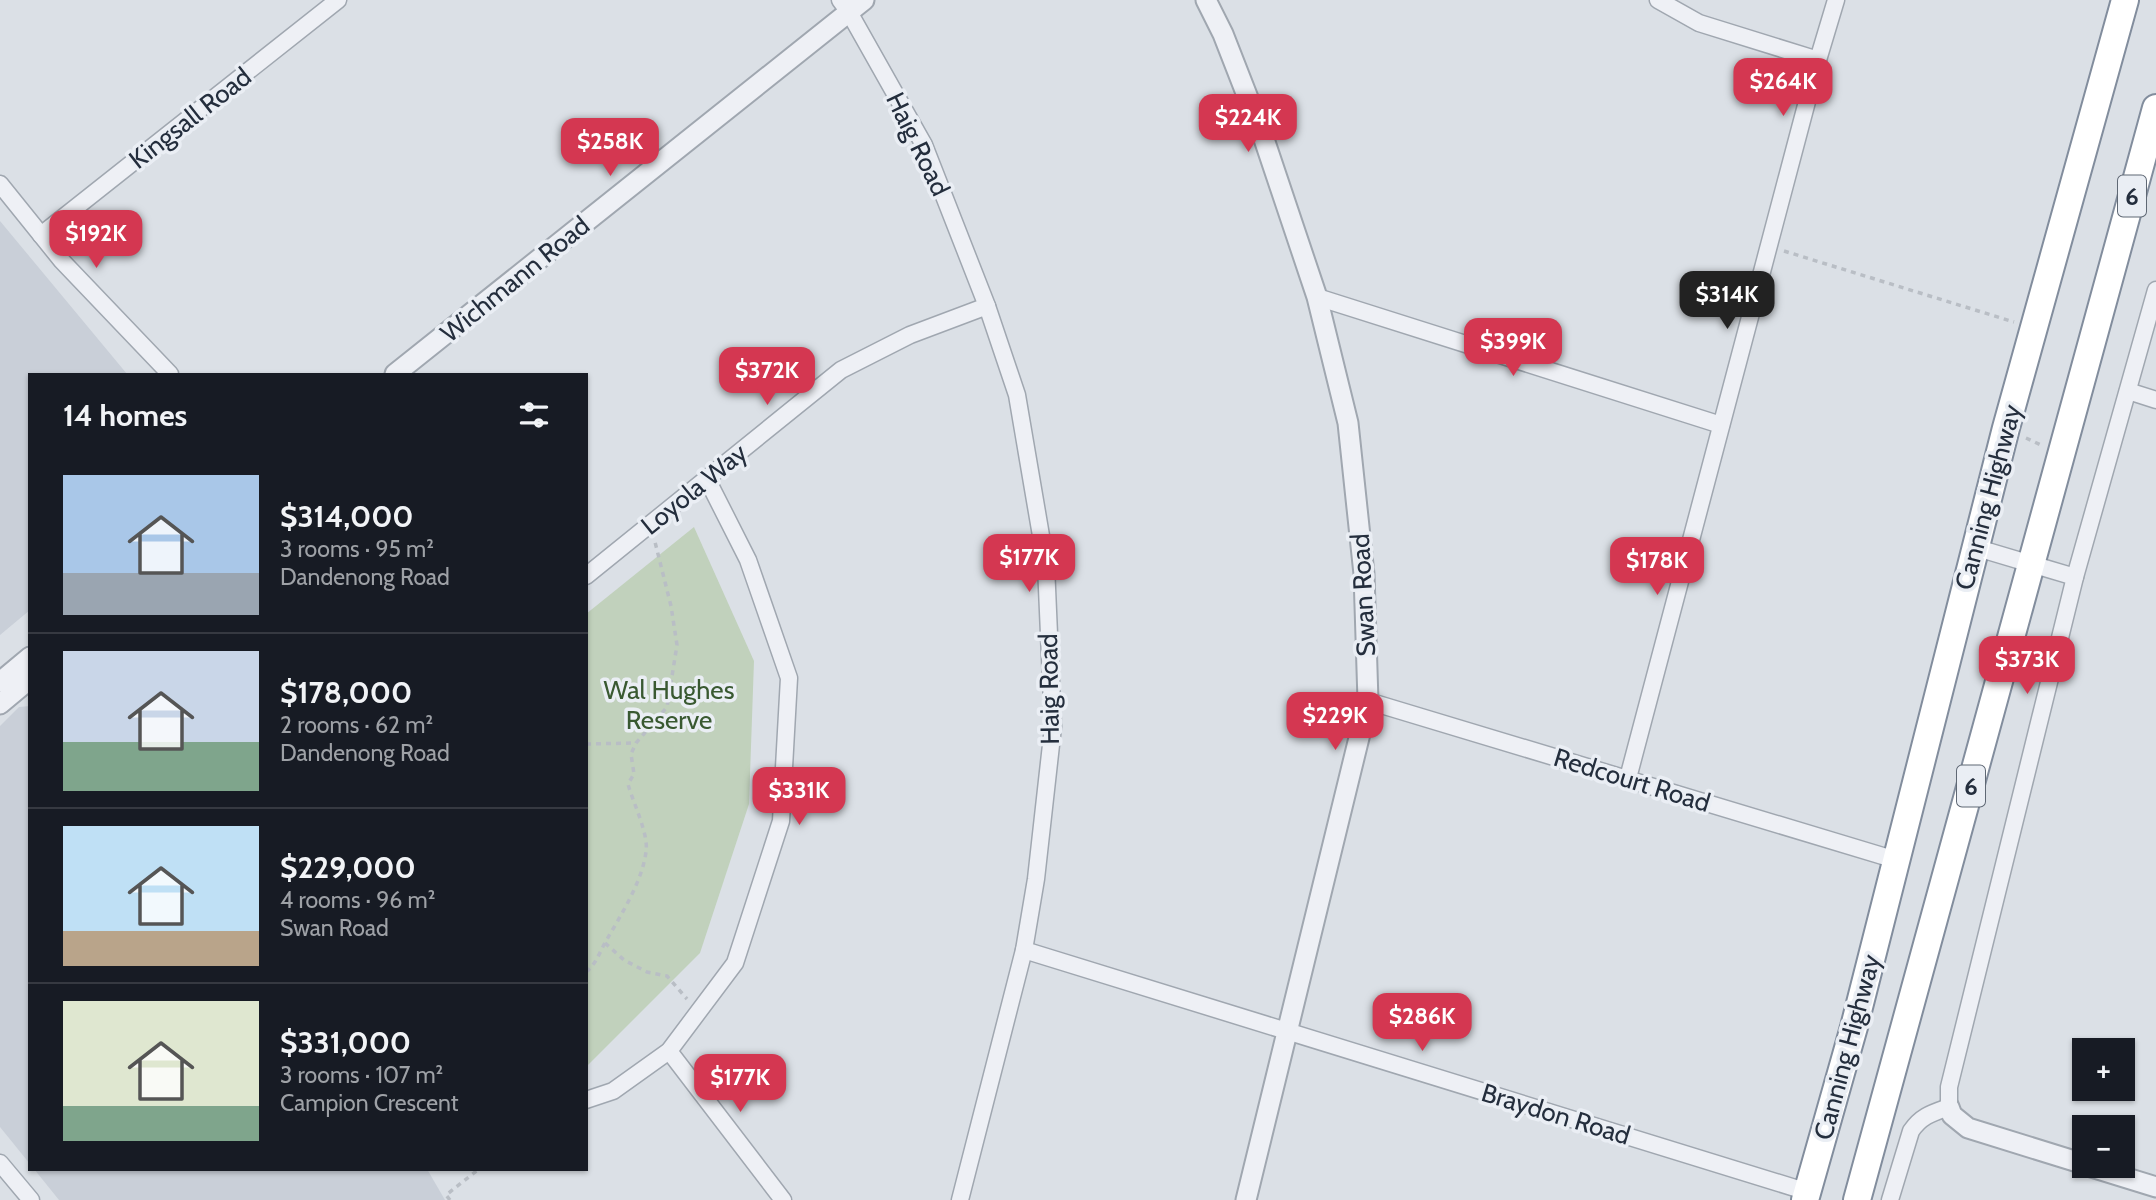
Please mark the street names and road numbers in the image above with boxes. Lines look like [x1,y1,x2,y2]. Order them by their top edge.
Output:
street label: Kingsall Road [123,60,257,176]
street label: Haig Road [879,87,957,201]
road number: 6 [2118,176,2146,216]
street label: Wichmann Road [434,209,596,349]
street label: Canning Highway [1948,401,2028,593]
street label: Loyola Way [635,437,753,541]
street label: Swan Road [1344,533,1382,657]
street label: Haig Road [1032,633,1066,745]
street label: Redcourt Road [1550,741,1714,819]
road number: 6 [1957,766,1985,806]
street label: Canning Highway [1807,951,1887,1143]
street label: Braydon Road [1478,1076,1634,1152]

